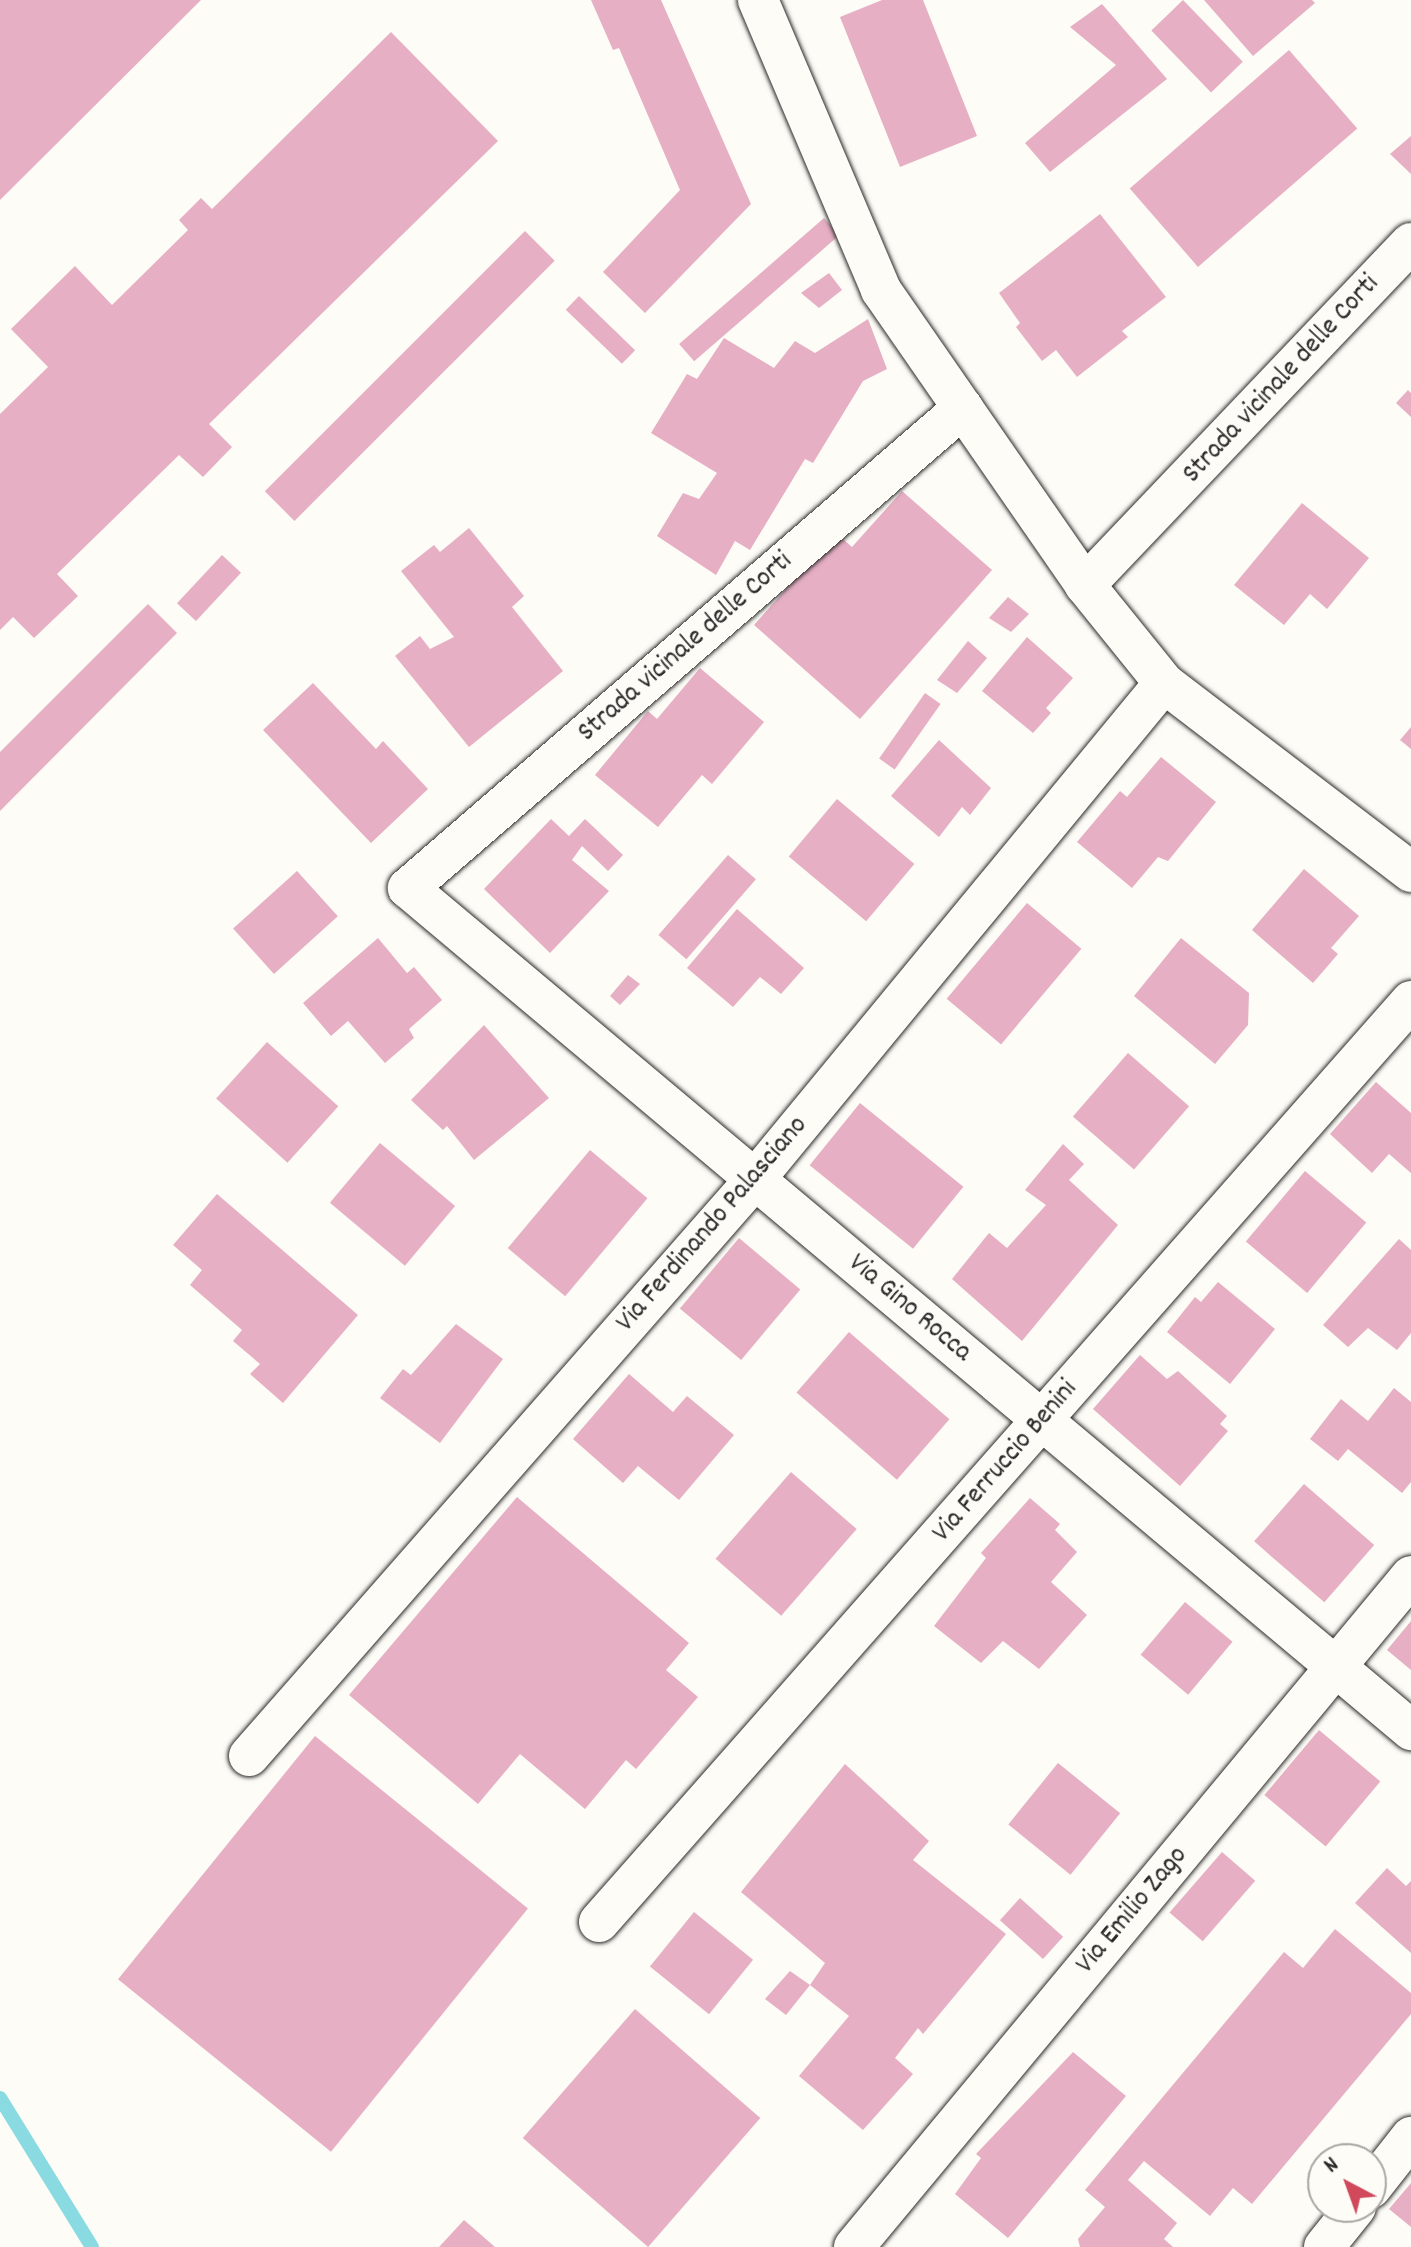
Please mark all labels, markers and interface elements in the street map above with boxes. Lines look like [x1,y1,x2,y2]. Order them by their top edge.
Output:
street label: Strada vicinale delle Corti [1177,269,1387,491]
street label: Strada vicinale delle Corti [572,546,800,750]
street label: Via Ferdinando Palasciano [610,1110,816,1340]
street label: Via Gino Rocca [840,1248,978,1370]
street label: Via Ferruccio Benini [926,1374,1086,1550]
street label: Via Emilio Zago [1070,1840,1196,1982]
north arrow [1307,2143,1387,2223]
text: N [1318,2151,1347,2181]

